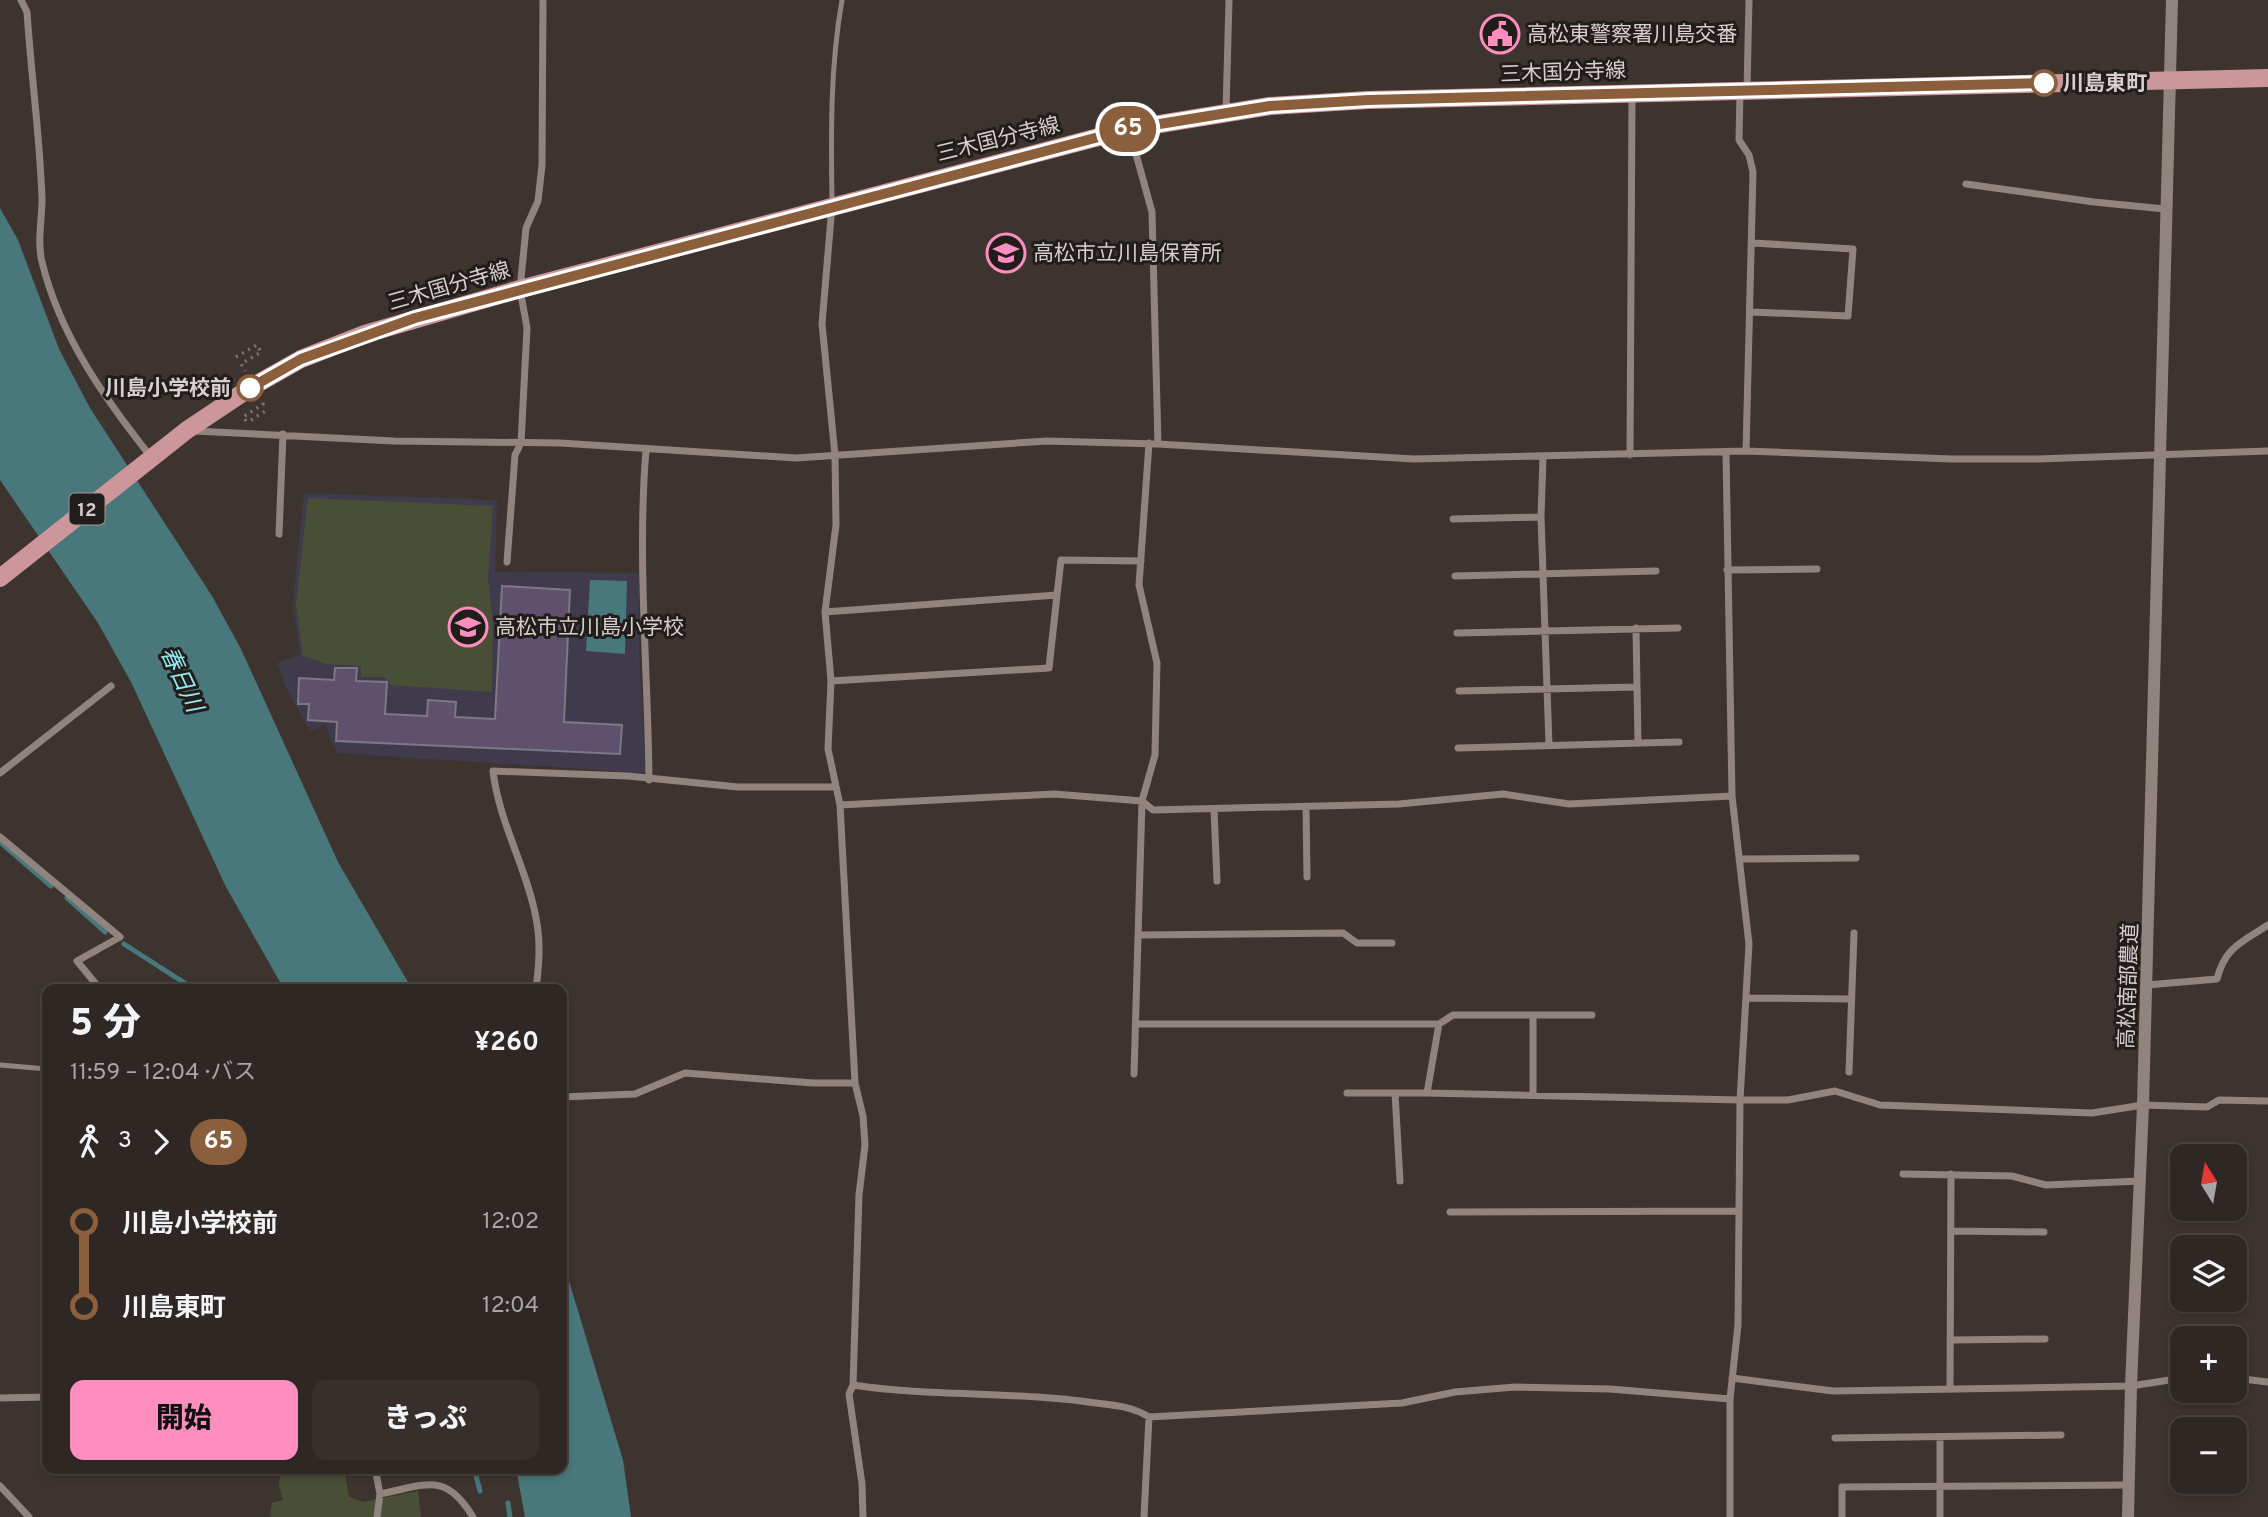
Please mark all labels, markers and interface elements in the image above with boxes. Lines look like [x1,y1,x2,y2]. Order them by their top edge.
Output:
public building icon: 高松東警察署川島交番 [1479,13,1521,55]
place label: 高松東警察署川島交番 [1527,22,1737,49]
street label: 三木国分寺線 [1500,58,1626,89]
marker: 川島東町 [2031,70,2057,96]
place label: 川島東町 [2063,71,2147,98]
line badge: 65 [1096,106,1160,152]
street label: 三木国分寺線 [934,112,1063,169]
text: 65 [1113,114,1143,144]
school or university icon: 高松市立川島保育所 [985,232,1027,274]
place label: 高松市立川島保育所 [1033,241,1222,268]
street label: 三木国分寺線 [385,257,514,318]
marker: 川島小学校前 [237,375,263,401]
place label: 川島小学校前 [105,376,231,403]
road number: 12 [70,494,104,524]
school or university icon: 高松市立川島小学校 [447,606,489,648]
place label: 高松市立川島小学校 [495,615,684,642]
water label: 春日川 [152,643,209,720]
street label: 高松南部農道 [2114,923,2145,1049]
text: 5 分 [70,1001,141,1050]
text: ¥260 [474,1027,539,1060]
text: 11:59 – 12:04 · バス [70,1059,256,1088]
icon: walk [70,1123,108,1161]
icon: forward [142,1123,180,1161]
text: 3 [118,1127,132,1156]
text: 65 [204,1127,233,1157]
north arrow [2170,1144,2247,1222]
map controls [2170,1144,2247,1494]
text: 12:02 [482,1208,539,1237]
text: 川島小学校前 [122,1209,278,1242]
button: layers [2170,1235,2247,1312]
text: 12:04 [482,1292,539,1321]
text: 川島東町 [122,1293,226,1326]
button: + [2170,1326,2247,1403]
button: 開始 [70,1380,298,1460]
button: きっぷ [312,1380,539,1460]
button: − [2170,1417,2247,1494]

